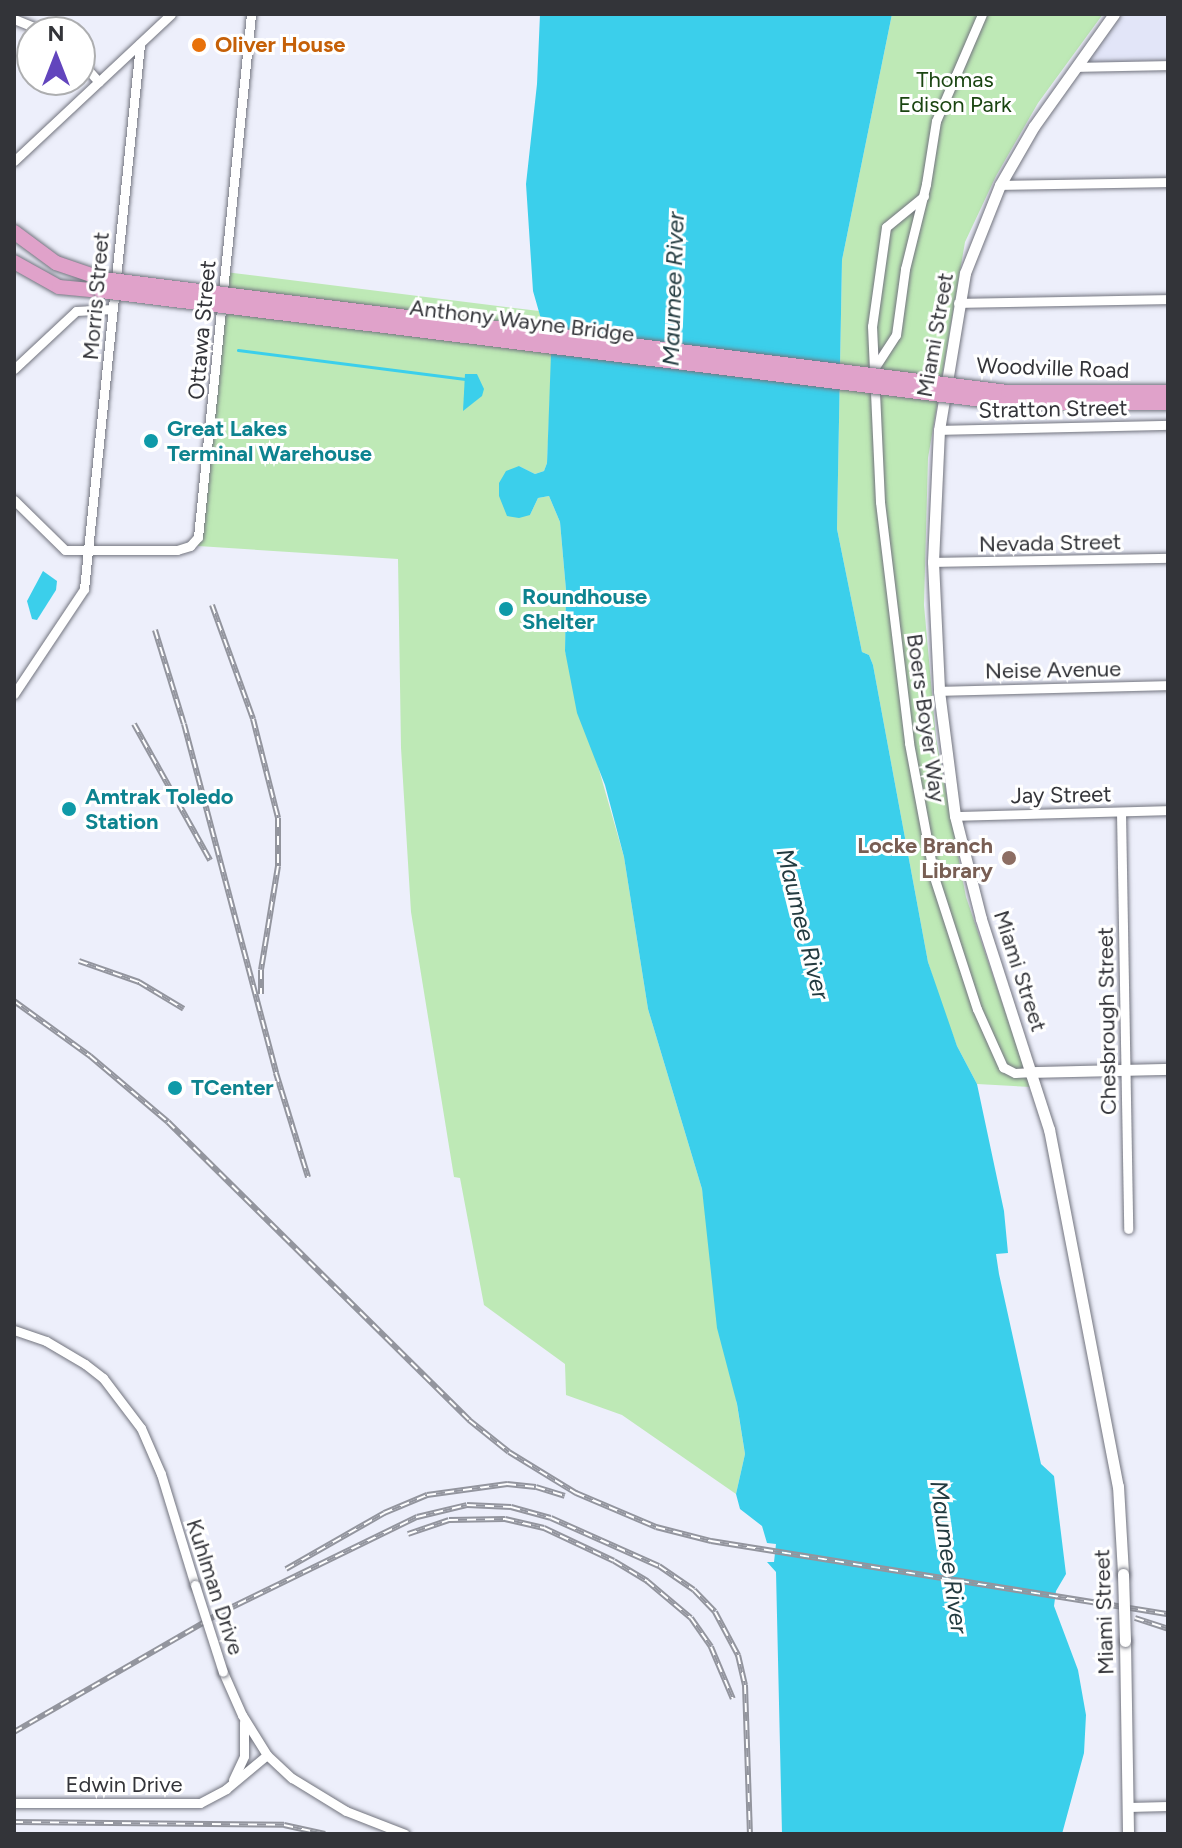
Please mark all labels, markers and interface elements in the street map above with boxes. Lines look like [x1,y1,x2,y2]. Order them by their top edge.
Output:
north arrow [16,16,96,96]
text: N [47,20,65,47]
place label: Oliver House [215,32,345,58]
marker: Oliver House [190,36,208,54]
park label: Thomas Edison Park [898,66,1012,118]
water label: Maumee River [656,211,690,367]
street label: Morris Street [77,231,115,361]
street label: Ottawa Street [183,259,221,401]
street label: Miami Street [911,271,959,399]
street label: Anthony Wayne Bridge [408,294,636,348]
street label: Woodville Road [976,352,1130,384]
street label: Stratton Street [978,395,1128,423]
place label: Great Lakes Terminal Warehouse [167,415,372,466]
marker: Great Lakes Terminal Warehouse [142,432,160,450]
street label: Nevada Street [979,529,1121,557]
place label: Roundhouse Shelter [522,583,647,634]
marker: Roundhouse Shelter [497,600,515,618]
street label: Boers-Boyer Way [901,632,951,804]
street label: Neise Avenue [985,656,1121,684]
street label: Jay Street [1010,781,1112,809]
place label: Amtrak Toledo Station [85,783,234,834]
marker: Amtrak Toledo Station [60,800,78,818]
place label: Locke Branch Library [857,832,993,884]
water label: Maumee River [770,846,836,1002]
marker: Locke Branch Library [1000,849,1018,867]
street label: Miami Street [988,907,1052,1035]
street label: Chesbrough Street [1092,927,1122,1115]
place label: TCenter [191,1075,274,1101]
marker: TCenter [166,1079,184,1097]
water label: Maumee River [924,1478,974,1636]
street label: Kuhlman Drive [181,1516,249,1658]
street label: Miami Street [1089,1549,1119,1675]
street label: Edwin Drive [66,1772,182,1798]

